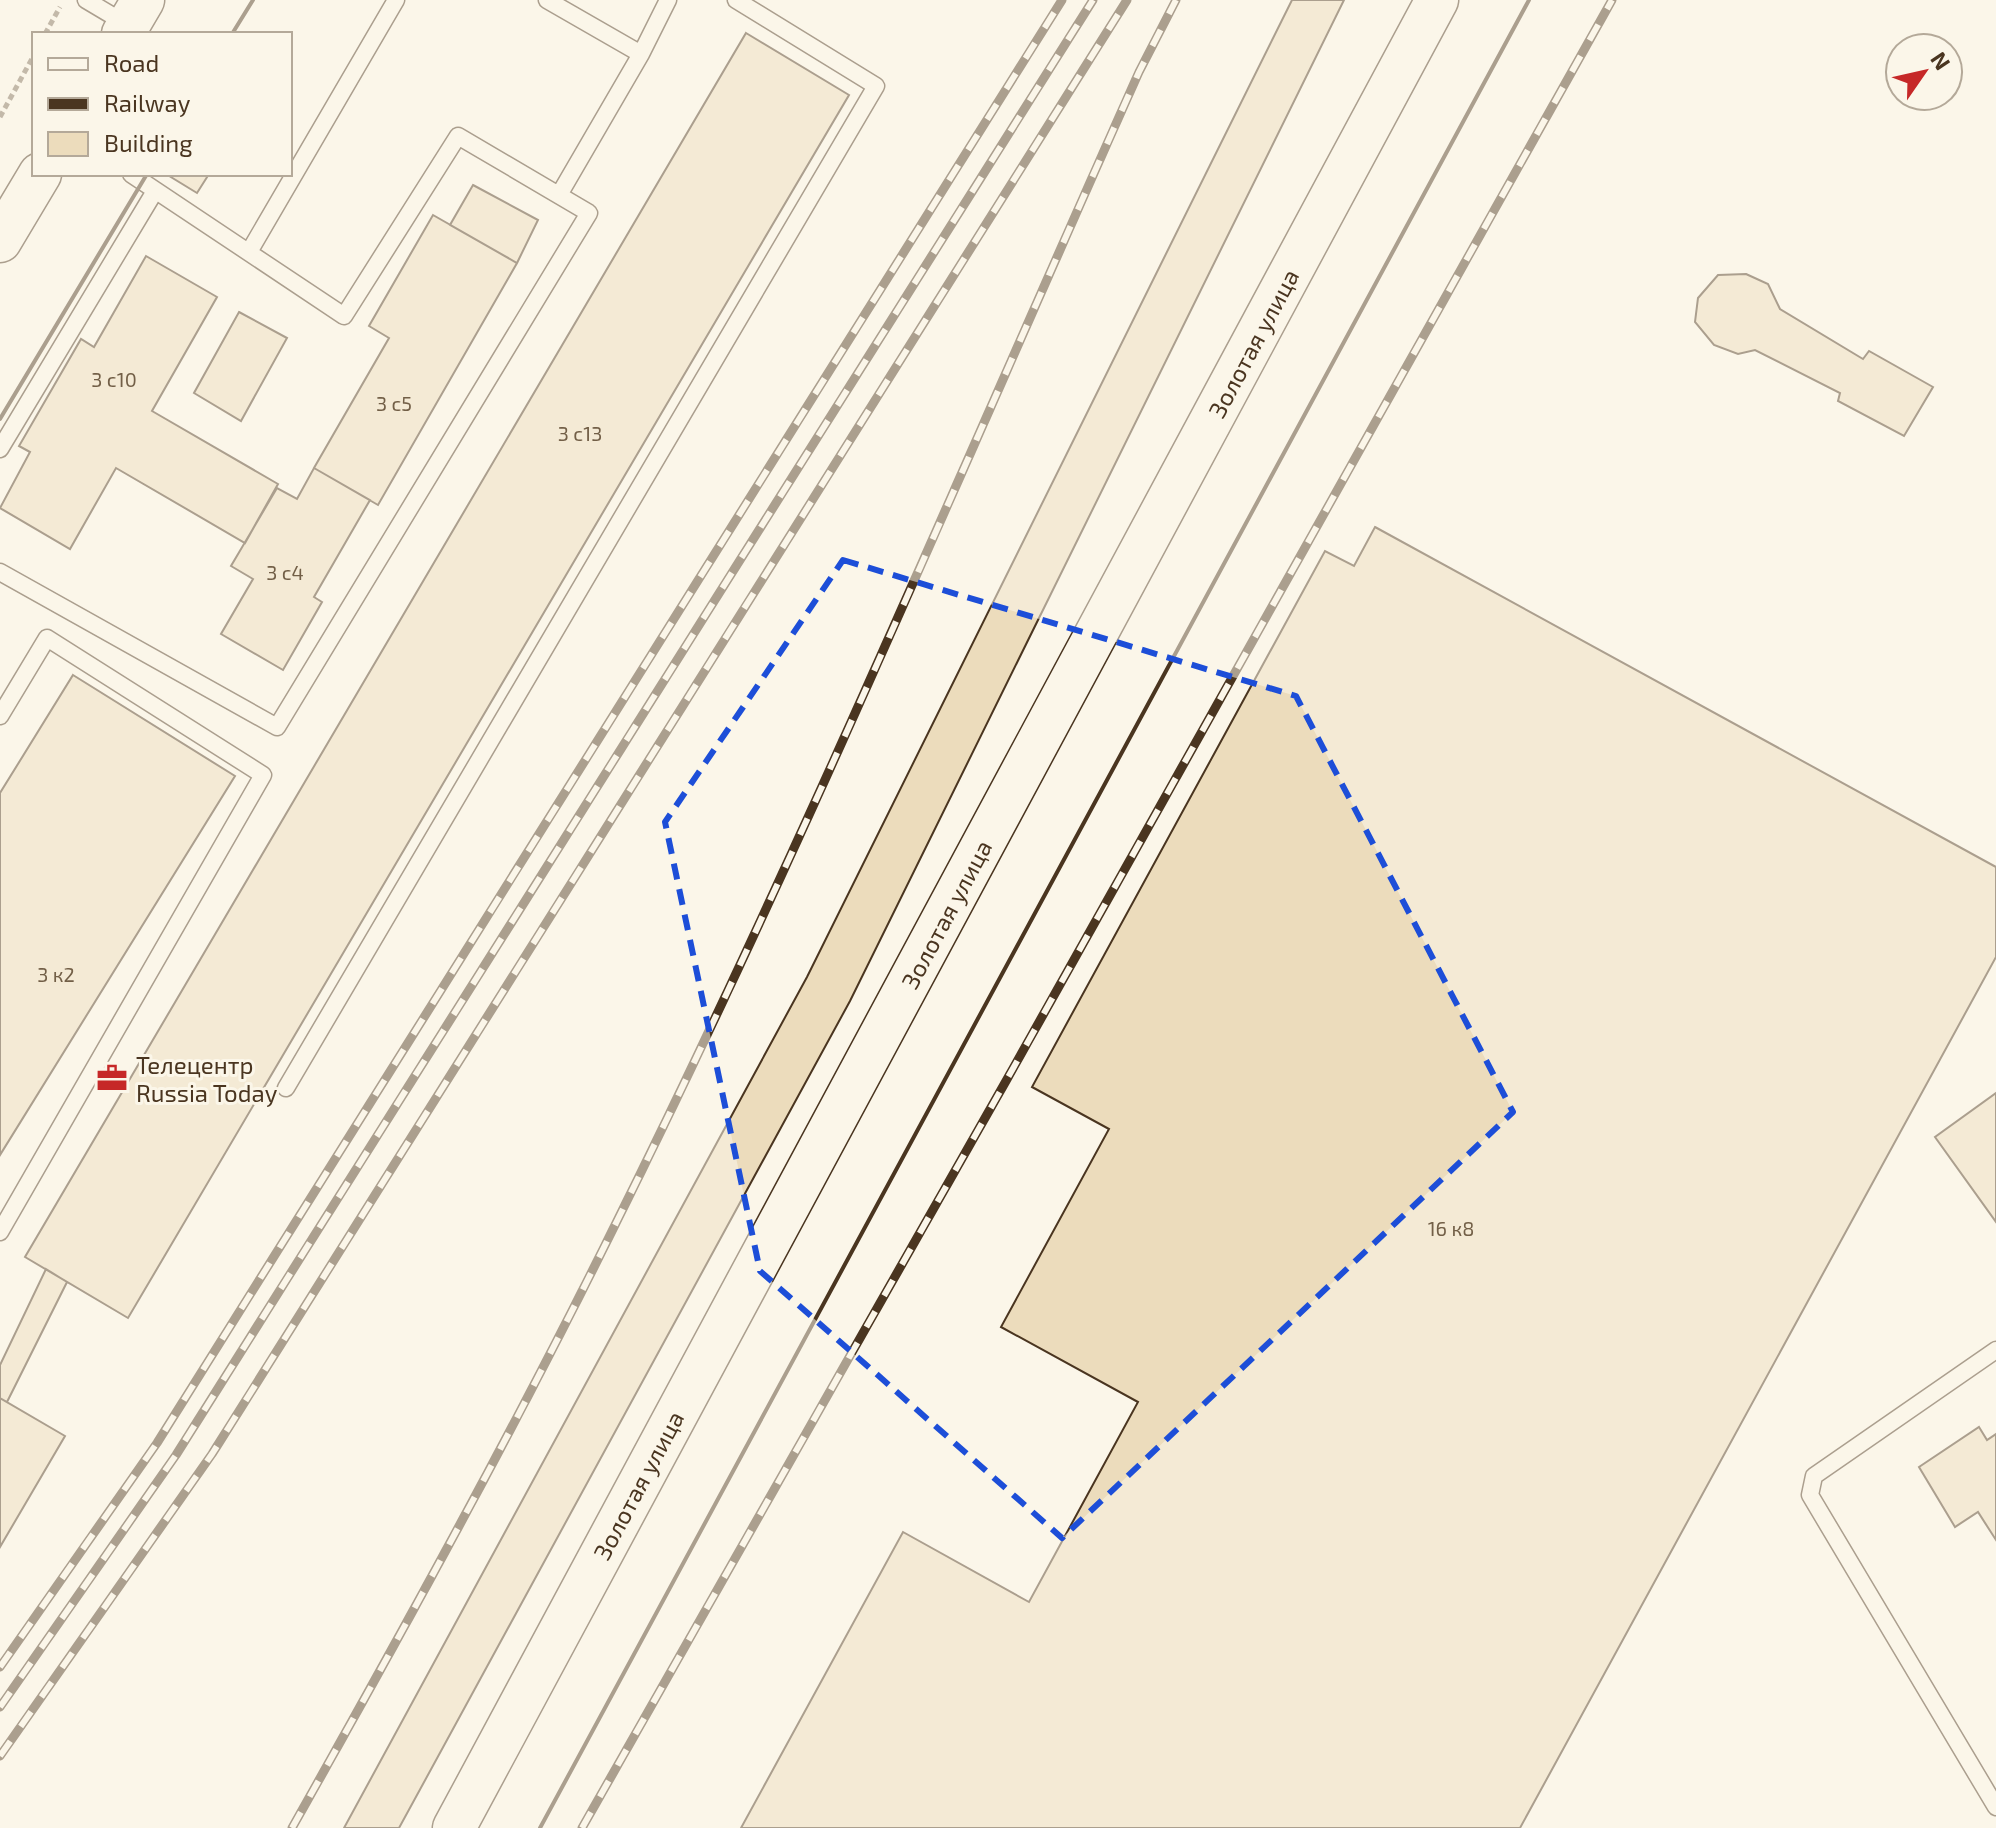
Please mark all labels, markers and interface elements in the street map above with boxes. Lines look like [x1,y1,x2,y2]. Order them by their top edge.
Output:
legend [32,32,292,176]
north arrow [1884,32,1964,112]
text: N [1926,46,1957,74]
text: Road [104,48,159,77]
text: Railway [104,88,191,117]
text: Building [104,128,193,157]
street label: Золотая улица [1202,264,1305,423]
house number: 3 с10 [91,367,137,391]
house number: 3 с5 [376,391,412,415]
house number: 3 с13 [558,421,602,445]
house number: 3 с4 [266,560,304,584]
street label: Золотая улица [895,835,998,994]
house number: 3 к2 [37,962,75,986]
place label: Телецентр Russia Today [136,1050,278,1107]
office icon: Телецентр Russia Today [95,1061,129,1095]
house number: 16 к8 [1428,1216,1474,1240]
street label: Золотая улица [587,1406,690,1565]

